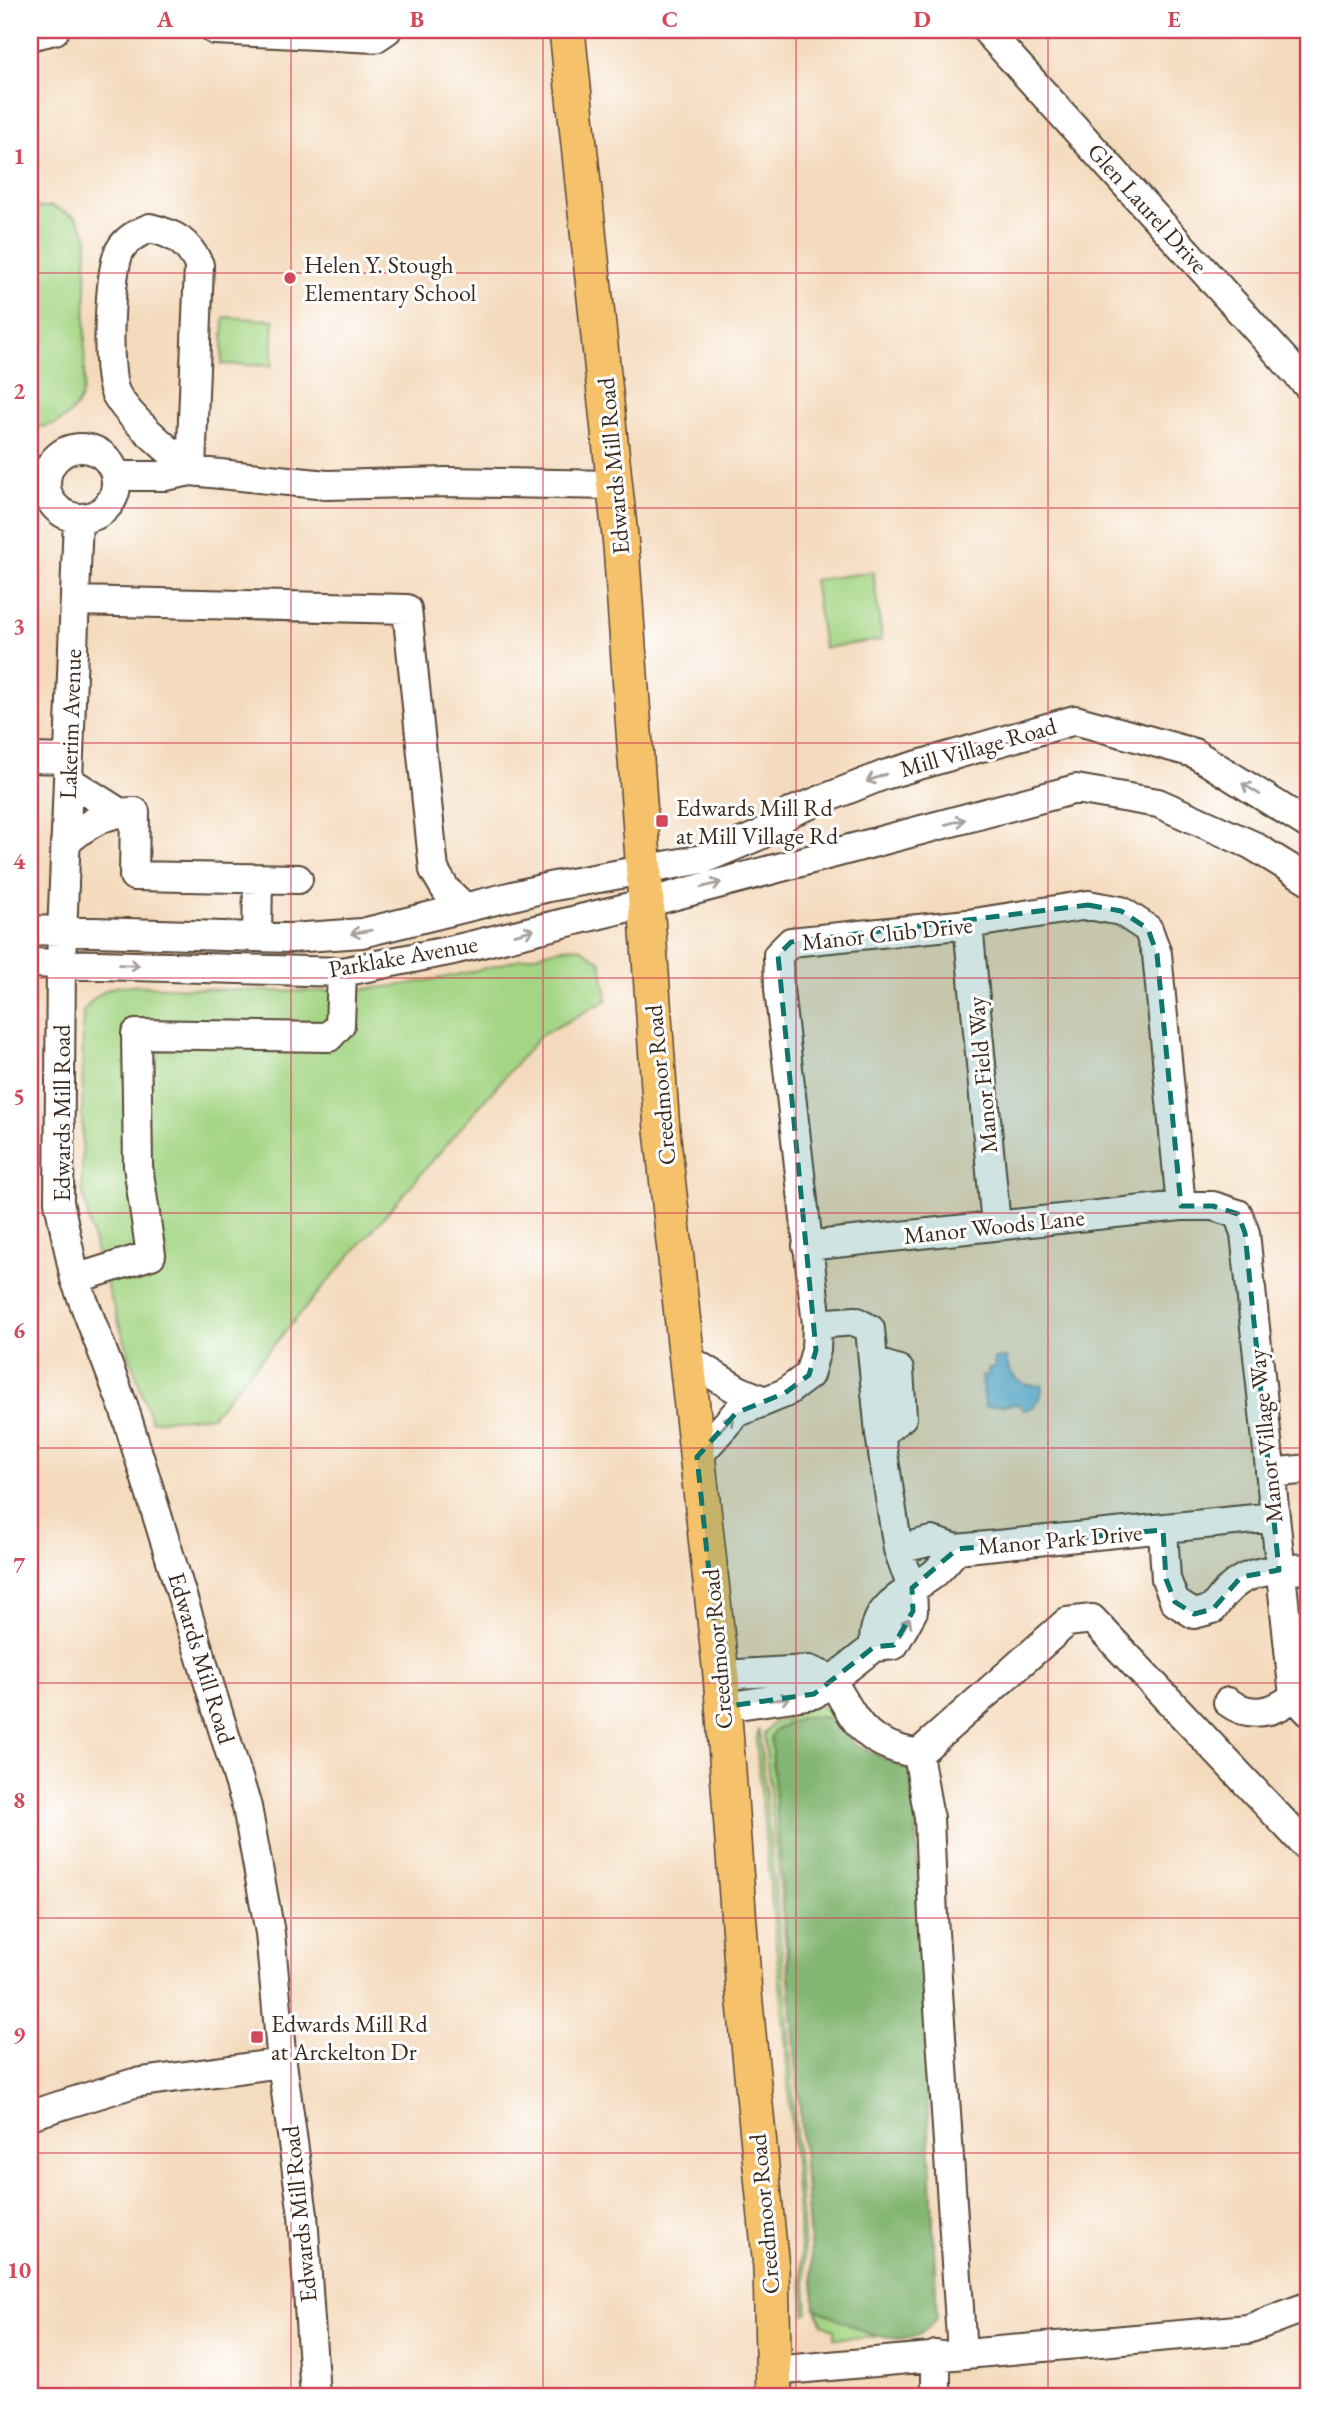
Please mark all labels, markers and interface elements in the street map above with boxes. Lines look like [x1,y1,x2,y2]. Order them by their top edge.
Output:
text: A [156,4,174,34]
text: B [410,4,424,34]
text: C [662,4,678,34]
text: D [913,4,931,34]
text: E [1167,4,1181,34]
street label: Glen Laurel Drive [1081,136,1215,280]
text: 1 [13,141,25,171]
place label: Helen Y. Stough Elementary School [304,249,476,308]
marker: Helen Y. Stough Elementary School [282,270,298,286]
street label: Edwards Mill Road [590,375,636,556]
text: 2 [13,376,25,406]
text: 3 [13,611,25,641]
street label: Lakerim Avenue [52,648,88,800]
street label: Mill Village Road [896,710,1061,784]
one-way arrow [866,773,887,786]
one-way arrow [1242,782,1262,796]
place label: Edwards Mill Rd at Mill Village Rd [676,792,839,851]
marker: Edwards Mill Rd at Mill Village Rd [654,813,670,829]
one-way arrow [944,814,966,827]
text: 4 [13,846,26,876]
one-way arrow [700,878,722,891]
street label: Manor Club Drive [800,909,974,957]
one-way arrow [350,925,373,939]
one-way arrow [512,925,534,938]
street label: Parklake Avenue [326,928,480,984]
one-way arrow [117,959,140,972]
street label: Manor Field Way [960,995,1004,1155]
street label: Creedmoor Road [637,1003,682,1167]
street label: Edwards Mill Road [46,1023,77,1202]
text: 5 [13,1081,25,1111]
street label: Manor Woods Lane [902,1201,1086,1251]
text: 6 [13,1315,25,1345]
street label: Manor Village Way [1240,1347,1290,1525]
one-way arrow [718,1416,735,1433]
street label: Manor Park Drive [976,1516,1144,1562]
text: 7 [13,1550,26,1580]
street label: Creedmoor Road [694,1567,739,1731]
street label: Edwards Mill Road [161,1569,243,1748]
one-way arrow [898,1617,912,1637]
one-way arrow [768,1692,791,1705]
text: 8 [13,1785,25,1815]
place label: Edwards Mill Rd at Arckelton Dr [271,2008,428,2067]
text: 9 [13,2020,25,2050]
marker: Edwards Mill Rd at Arckelton Dr [249,2029,265,2045]
street label: Edwards Mill Road [274,2123,324,2304]
street label: Creedmoor Road [741,2132,786,2296]
text: 10 [7,2255,31,2285]

